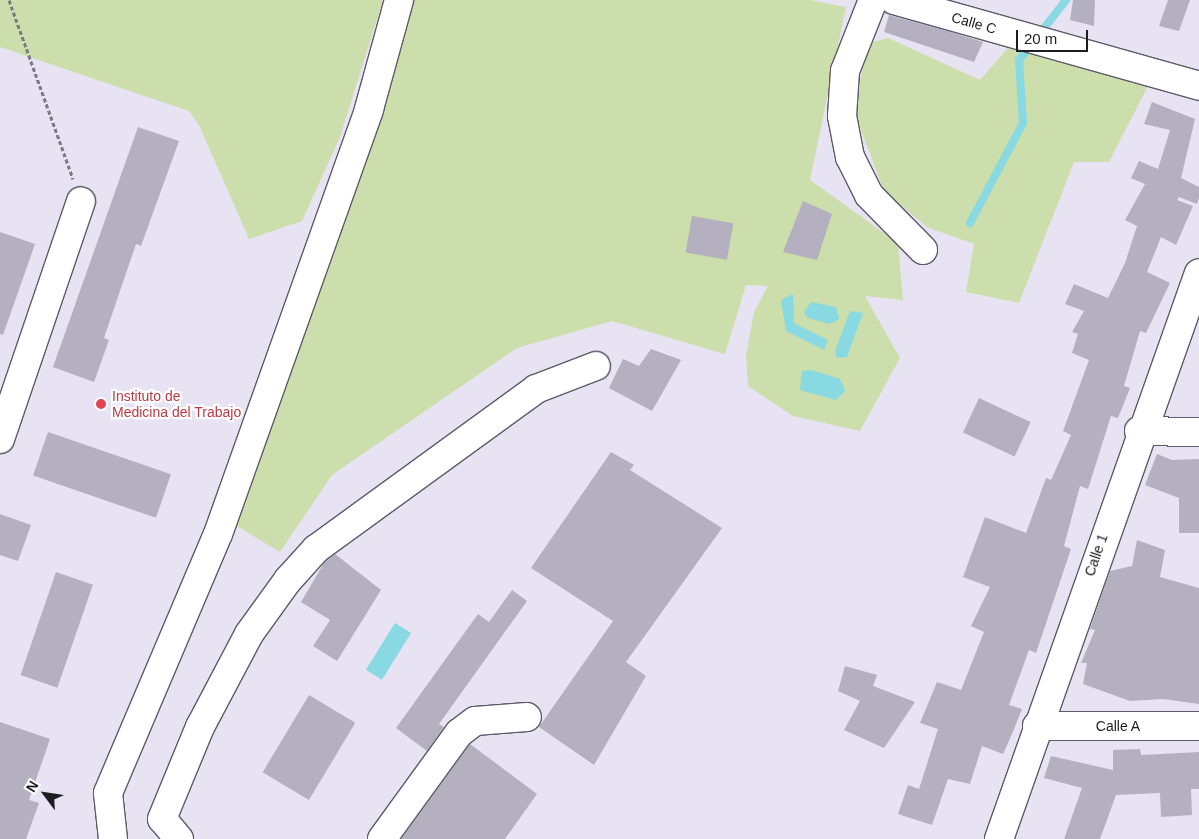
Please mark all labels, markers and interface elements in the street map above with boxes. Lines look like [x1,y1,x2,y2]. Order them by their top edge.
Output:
street label: Calle C [950,9,998,37]
scale bar [1019,20,1092,52]
text: 20 m [1024,30,1057,47]
place label: Instituto de Medicina del Trabajo [112,388,241,421]
marker: Instituto de Medicina del Trabajo [94,397,108,411]
street label: Calle 1 [1081,532,1111,578]
street label: Calle A [1095,718,1141,734]
north arrow [20,769,70,819]
text: N [23,778,42,795]

